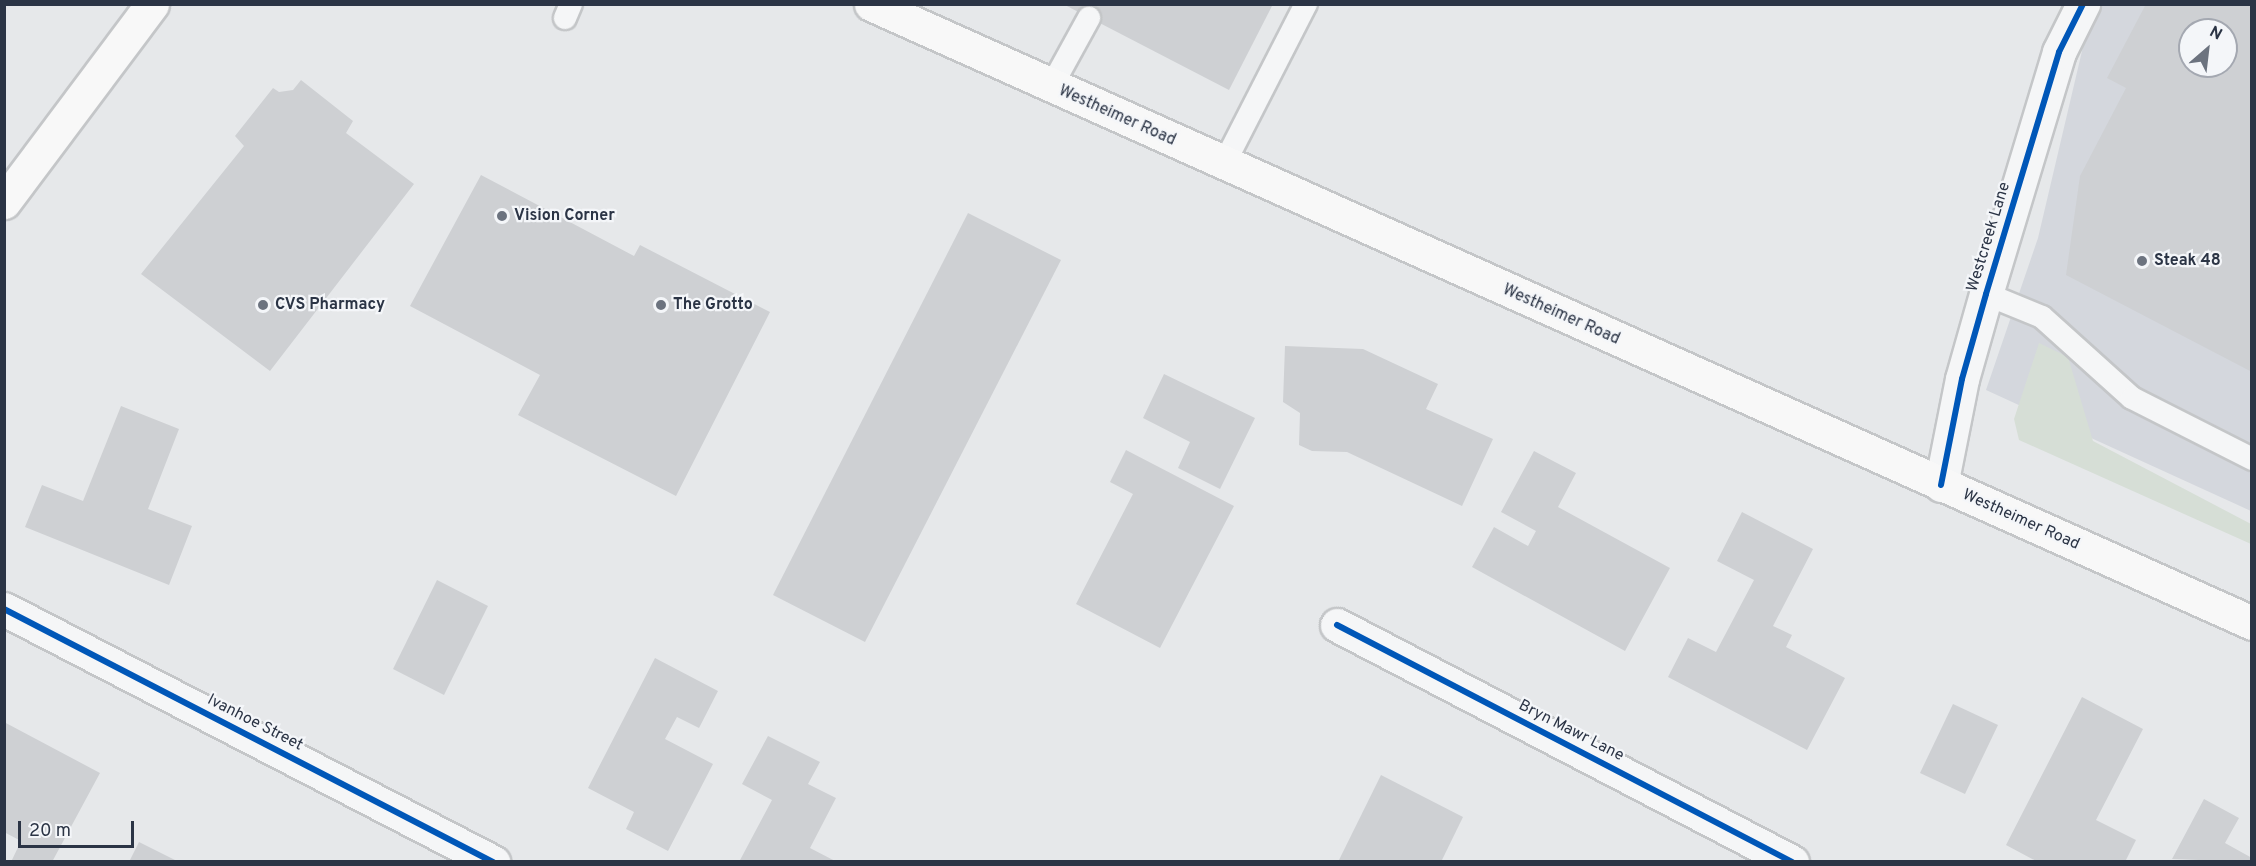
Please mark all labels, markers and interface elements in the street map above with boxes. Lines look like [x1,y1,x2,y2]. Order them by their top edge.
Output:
north arrow [2178,18,2238,78]
text: N [2206,22,2225,45]
street label: Westheimer Road [1055,82,1179,150]
street label: Westcreek Lane [1963,180,2015,294]
place label: Vision Corner [514,206,615,226]
marker: Vision Corner [495,209,509,223]
place label: Steak 48 [2154,251,2221,271]
marker: Steak 48 [2135,254,2149,268]
street label: Westheimer Road [1499,281,1623,349]
place label: CVS Pharmacy [275,295,385,315]
place label: The Grotto [673,295,753,315]
marker: CVS Pharmacy [256,298,270,312]
marker: The Grotto [654,298,668,312]
street label: Westheimer Road [1959,486,2083,554]
street label: Ivanhoe Street [204,691,306,755]
street label: Bryn Mawr Lane [1515,696,1627,766]
scale bar [21,809,136,847]
text: 20 m [29,820,71,843]

